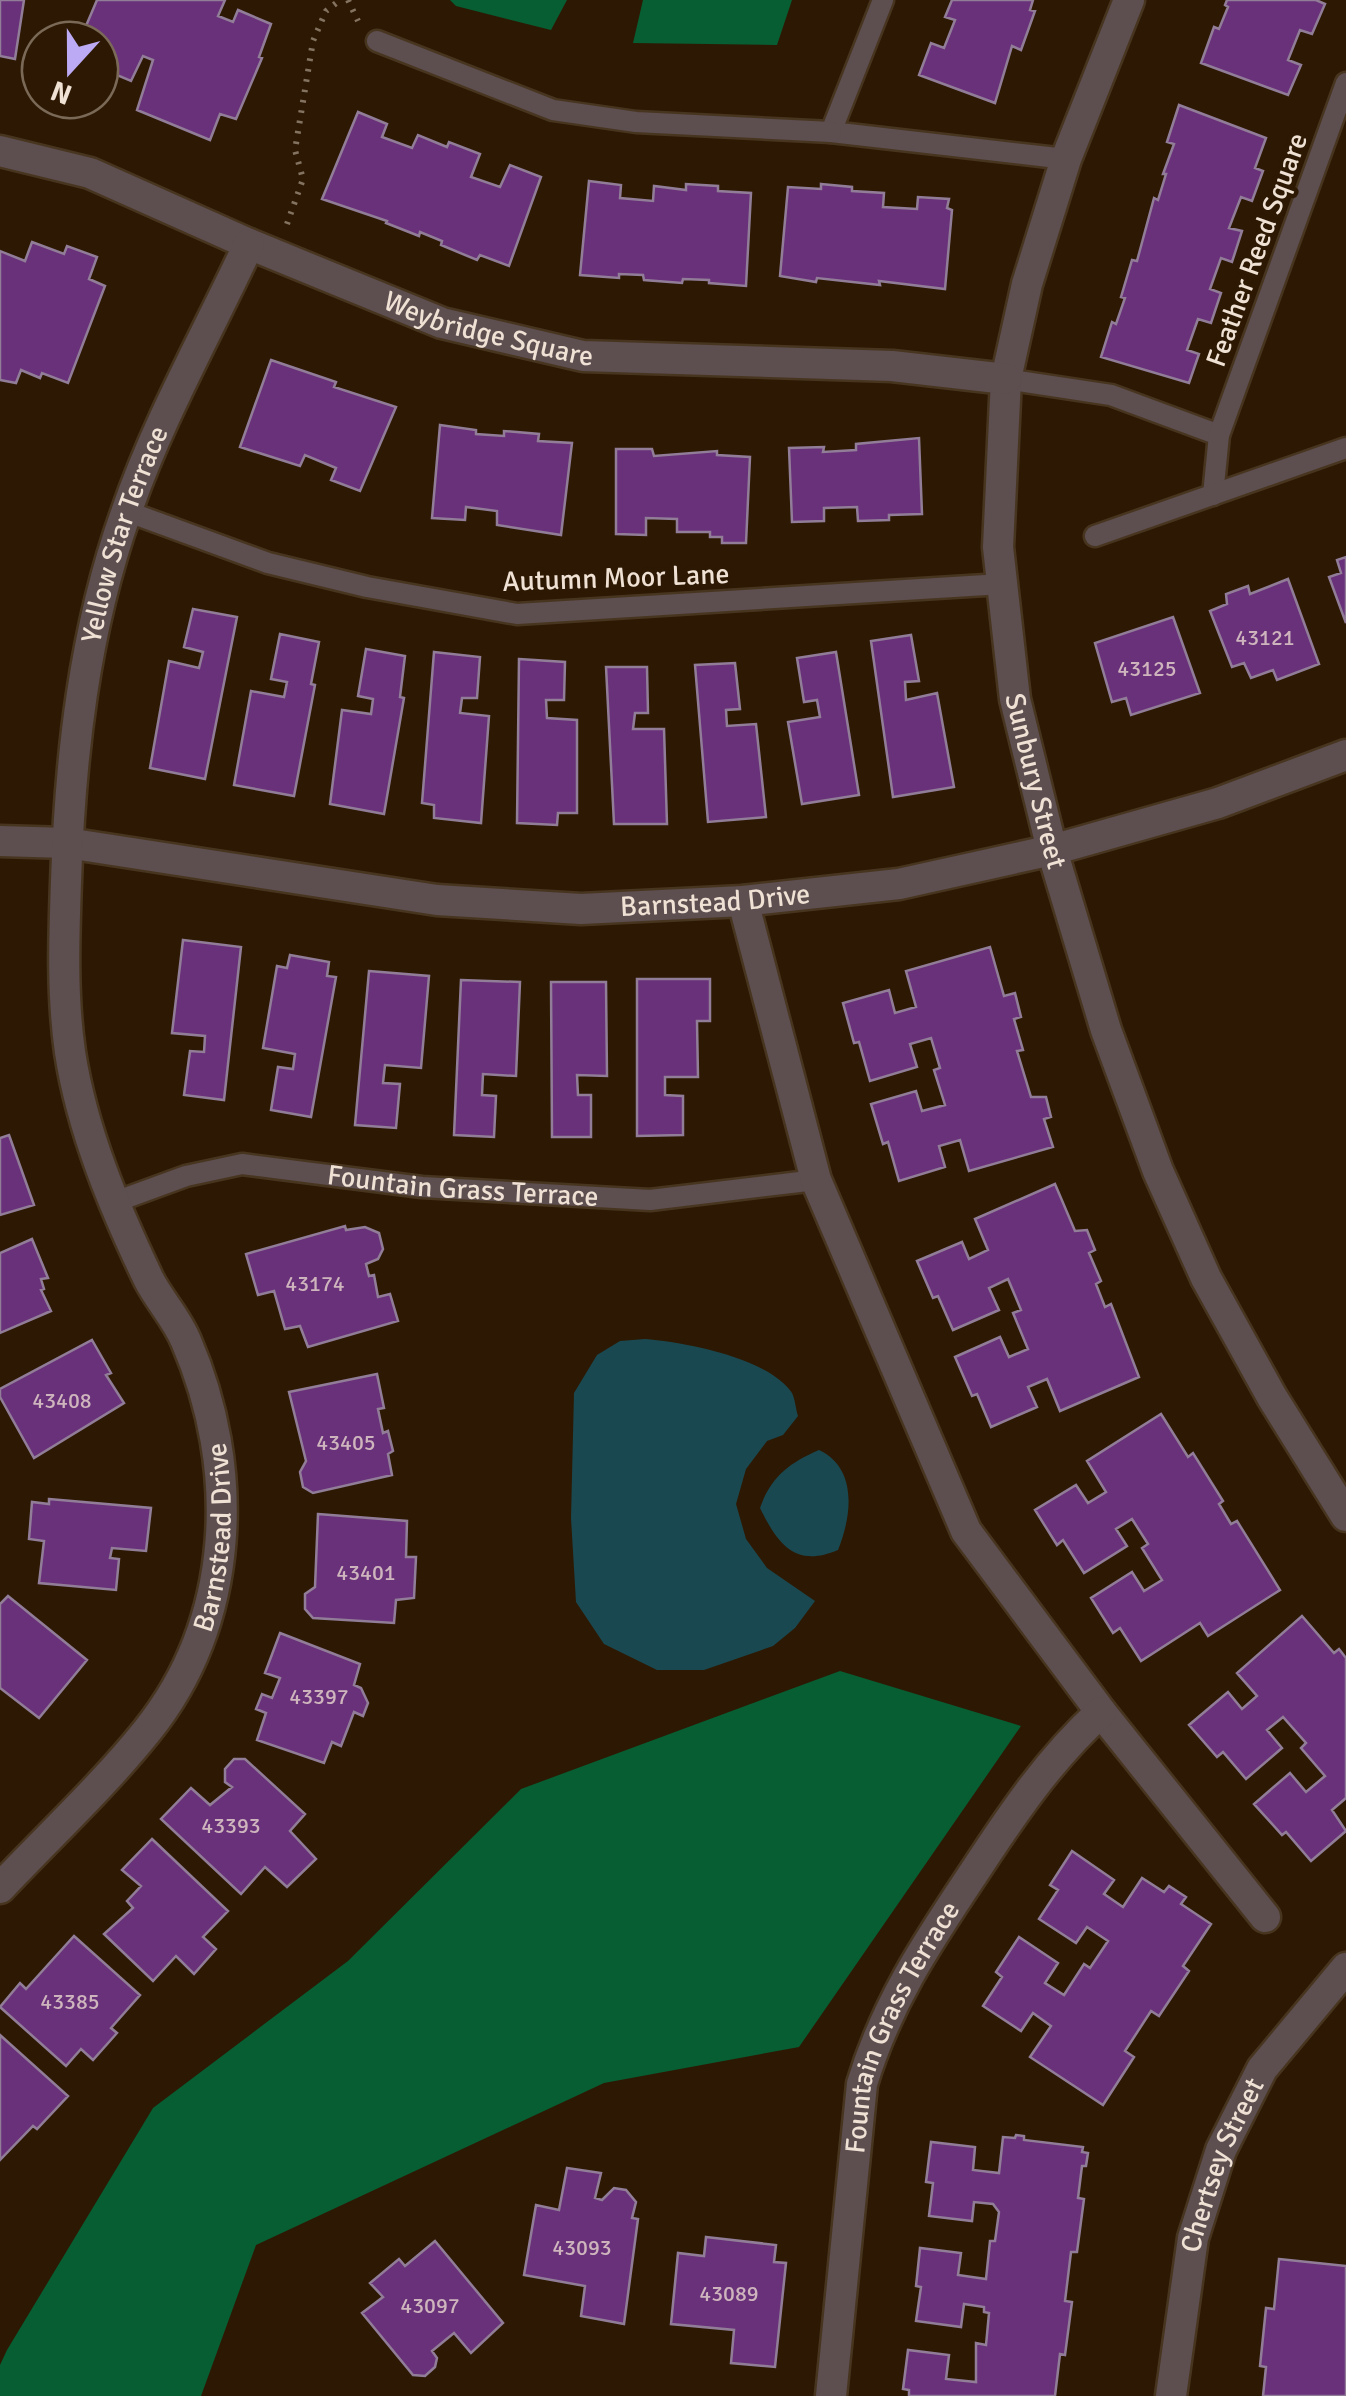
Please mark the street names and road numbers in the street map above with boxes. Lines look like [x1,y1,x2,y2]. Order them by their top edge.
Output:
street label: Feather Reed Square [1199,128,1315,372]
street label: Weybridge Square [379,284,593,373]
street label: Yellow Star Terrace [74,421,176,646]
street label: Autumn Moor Lane [502,557,730,599]
street label: Sunbury Street [997,690,1074,873]
street label: Barnstead Drive [619,877,812,924]
street label: Fountain Grass Terrace [325,1158,599,1214]
street label: Barnstead Drive [186,1441,239,1636]
street label: Fountain Grass Terrace [838,1895,967,2155]
street label: Chertsey Street [1174,2072,1272,2254]

